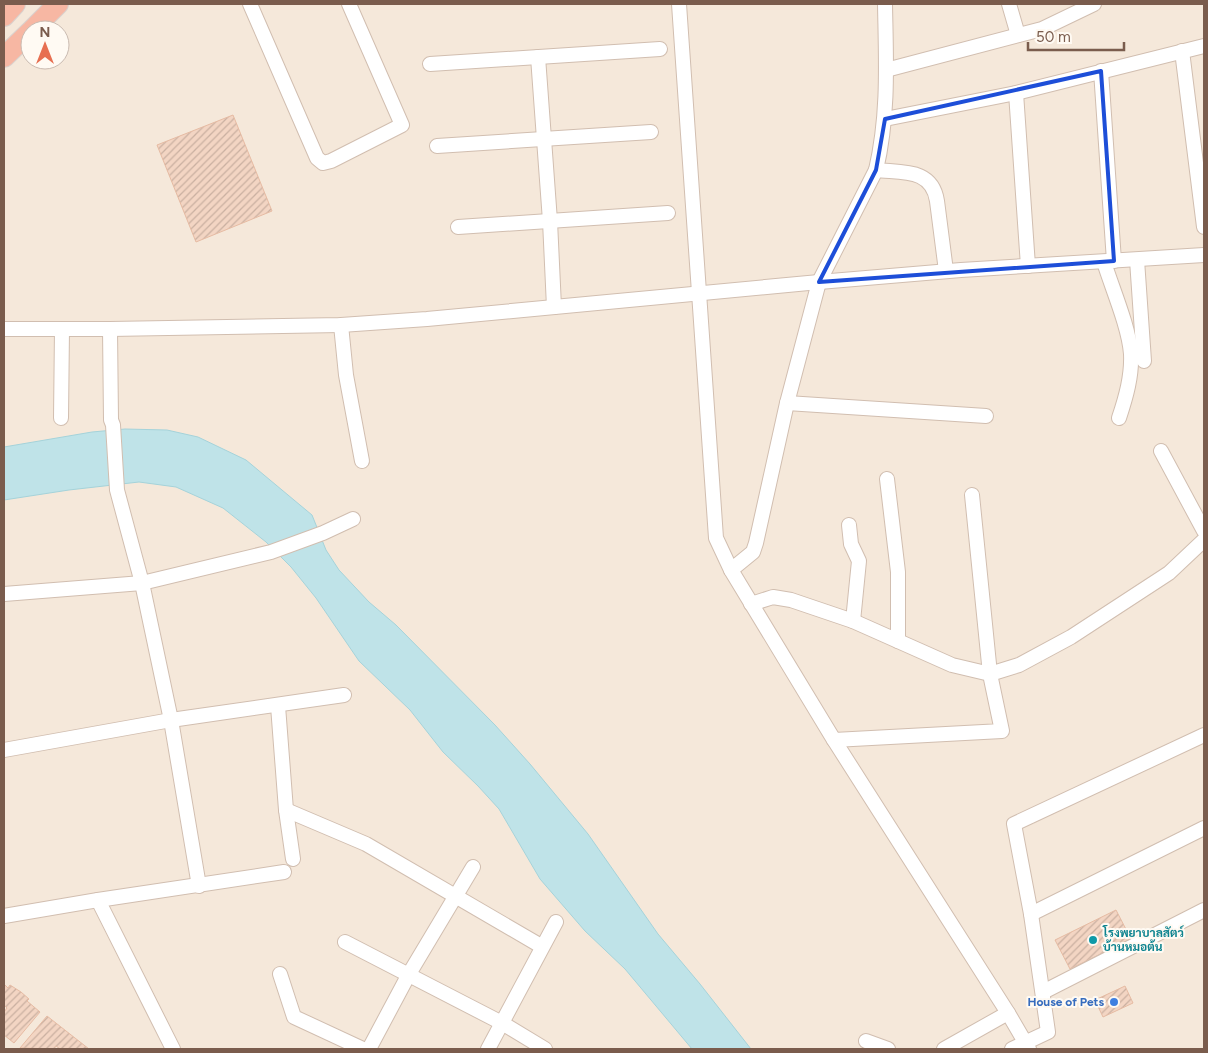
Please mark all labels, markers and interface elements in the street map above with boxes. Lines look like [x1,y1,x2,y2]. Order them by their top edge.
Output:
north arrow [20,20,70,70]
scale bar [1028,20,1124,52]
text: N [40,24,50,41]
text: 50 m [1036,28,1071,46]
place label: โรงพยาบาลสัตว์ บ้านหมอต้น [1102,925,1185,954]
marker: โรงพยาบาลสัตว์ บ้านหมอต้น [1087,934,1099,946]
place label: House of Pets [1027,995,1104,1009]
marker: House of Pets [1108,996,1120,1008]

